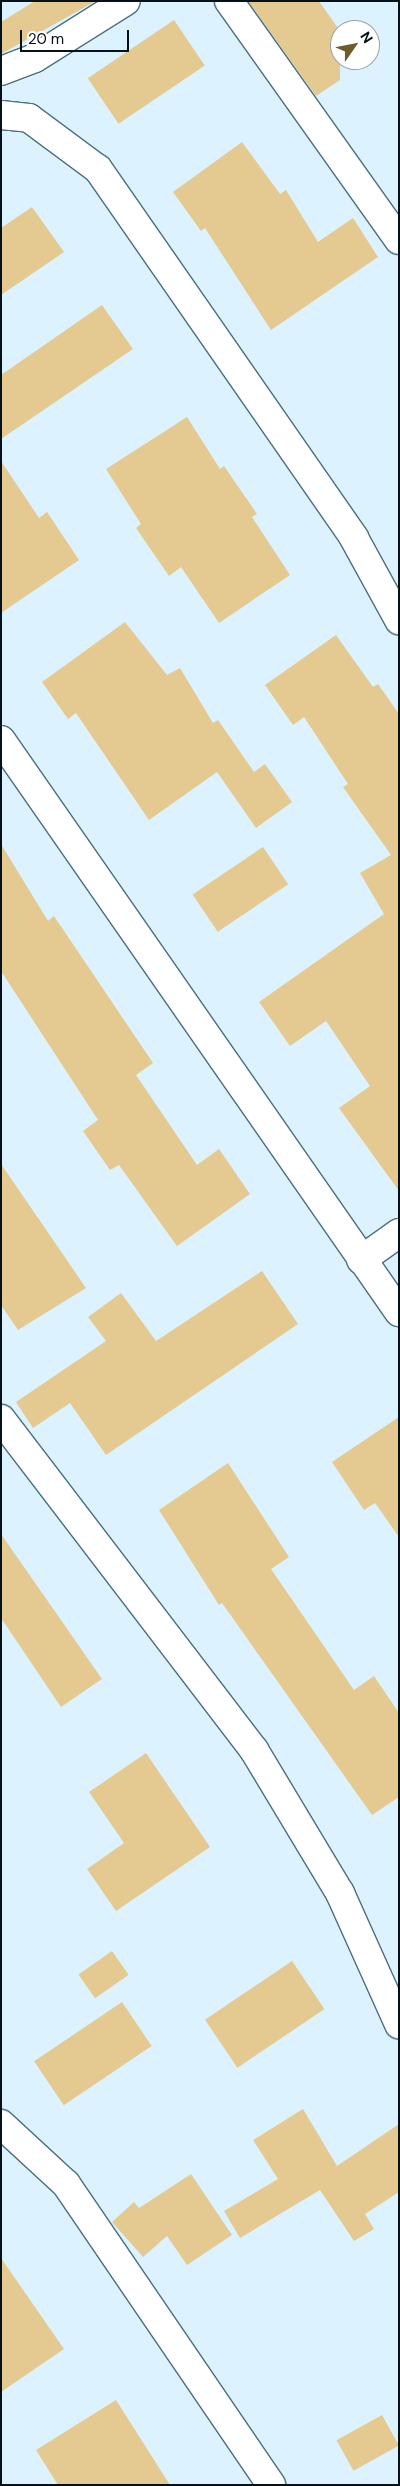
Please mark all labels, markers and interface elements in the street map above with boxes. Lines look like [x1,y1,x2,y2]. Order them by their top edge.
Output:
scale bar [22,20,131,52]
north arrow [330,20,380,70]
text: N [356,28,377,47]
text: 20 m [28,29,64,49]

